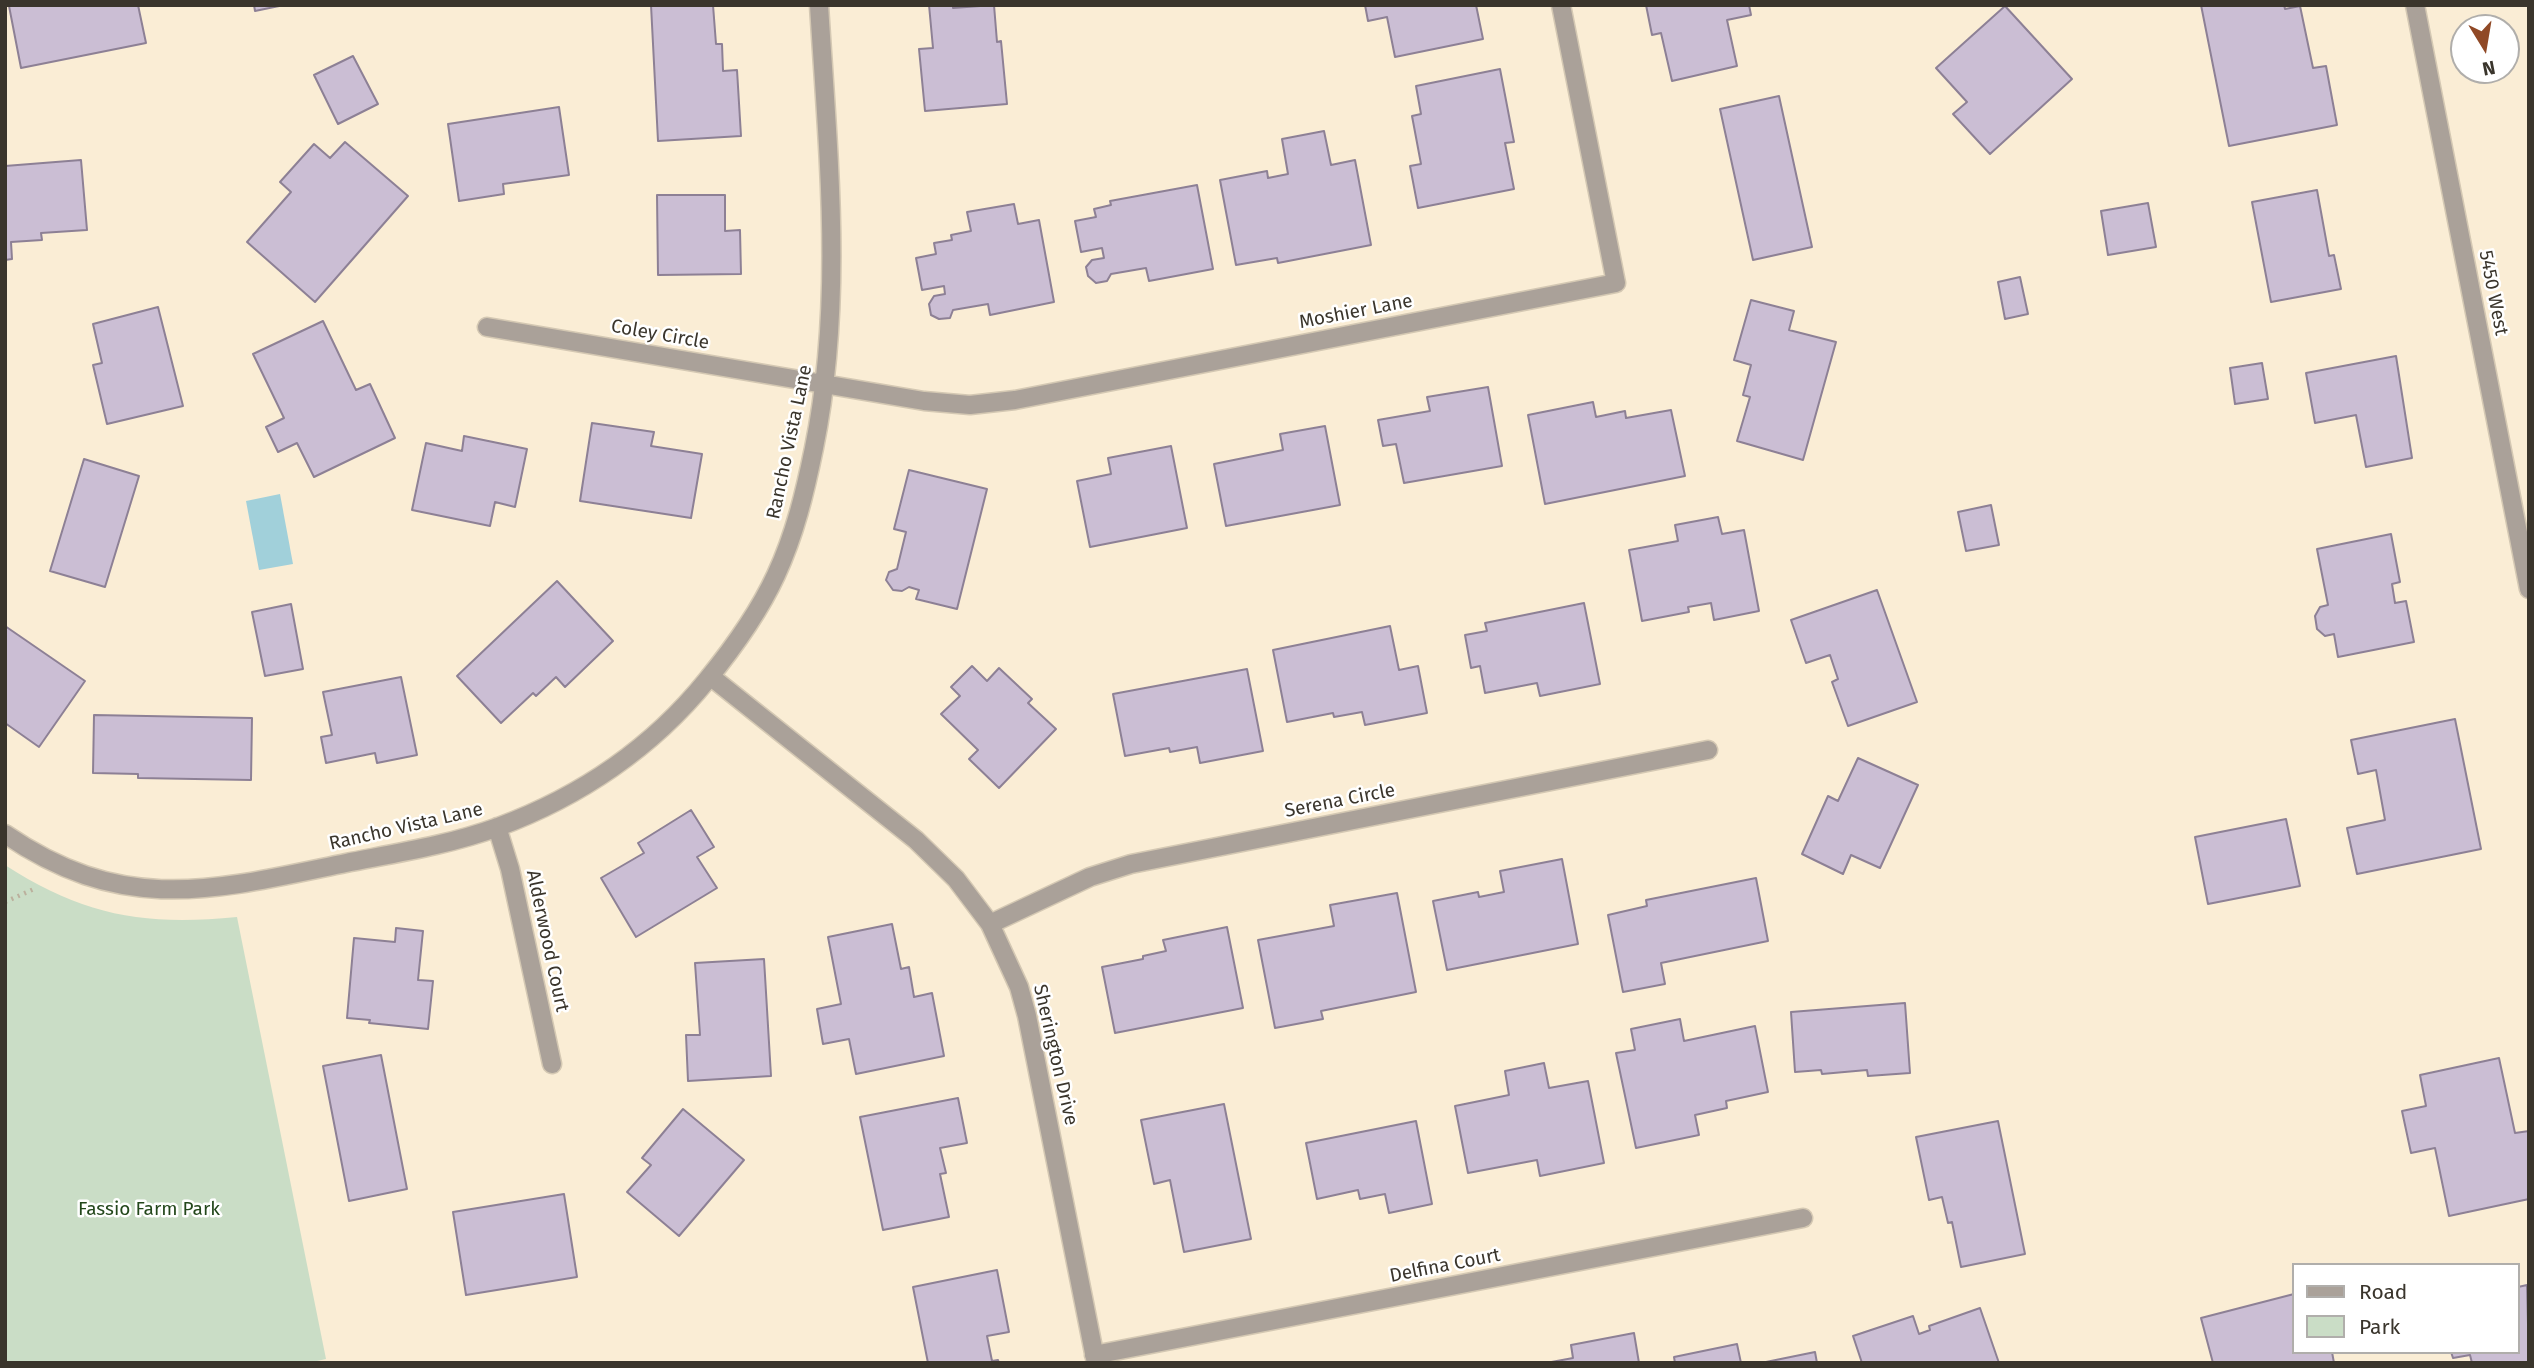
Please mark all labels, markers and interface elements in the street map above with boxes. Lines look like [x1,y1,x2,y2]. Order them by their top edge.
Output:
north arrow [2450,14,2520,84]
text: N [2480,56,2497,81]
street label: 5450 West [2474,249,2512,337]
street label: Moshier Lane [1297,290,1415,334]
street label: Coley Circle [609,315,711,355]
street label: Rancho Vista Lane [763,363,817,521]
street label: Serena Circle [1283,779,1397,823]
street label: Rancho Vista Lane [327,798,485,856]
street label: Alderwood Court [521,868,573,1014]
street label: Sherington Drive [1028,982,1082,1128]
park label: Fassio Farm Park [78,1199,220,1221]
street label: Delfina Court [1388,1244,1502,1288]
legend [2292,1263,2520,1354]
text: Road [2359,1279,2407,1305]
text: Park [2359,1314,2400,1340]

